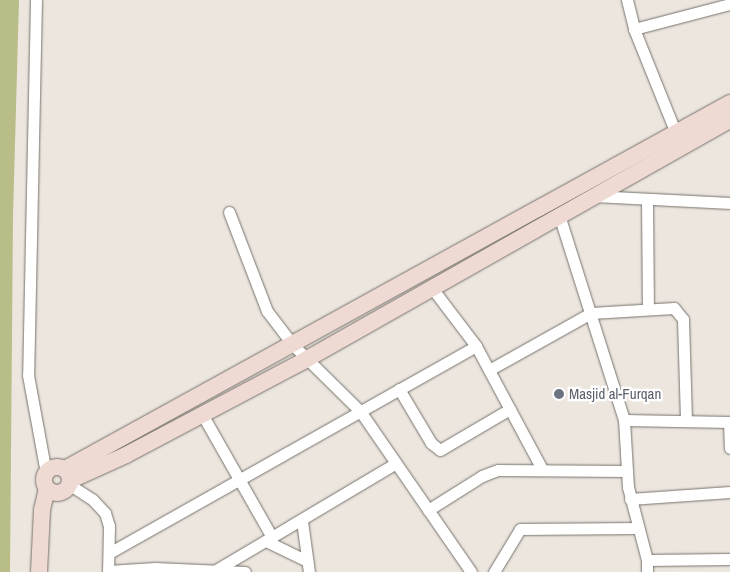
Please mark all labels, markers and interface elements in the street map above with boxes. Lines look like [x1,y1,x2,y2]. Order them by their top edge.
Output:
place label: Masjid al-Furqan [569,385,661,403]
marker: Masjid al-Furqan [553,388,565,400]

